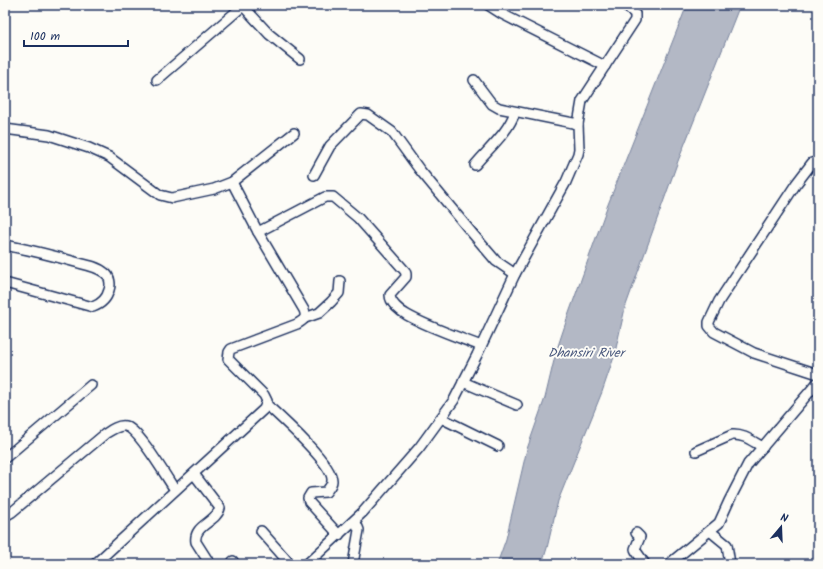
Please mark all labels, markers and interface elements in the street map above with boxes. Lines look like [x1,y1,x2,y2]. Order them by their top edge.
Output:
scale bar [24,22,128,48]
text: 100 m [30,27,61,46]
water label: Dhansiri River [548,343,627,364]
north arrow [761,507,801,547]
text: N [778,509,790,528]

